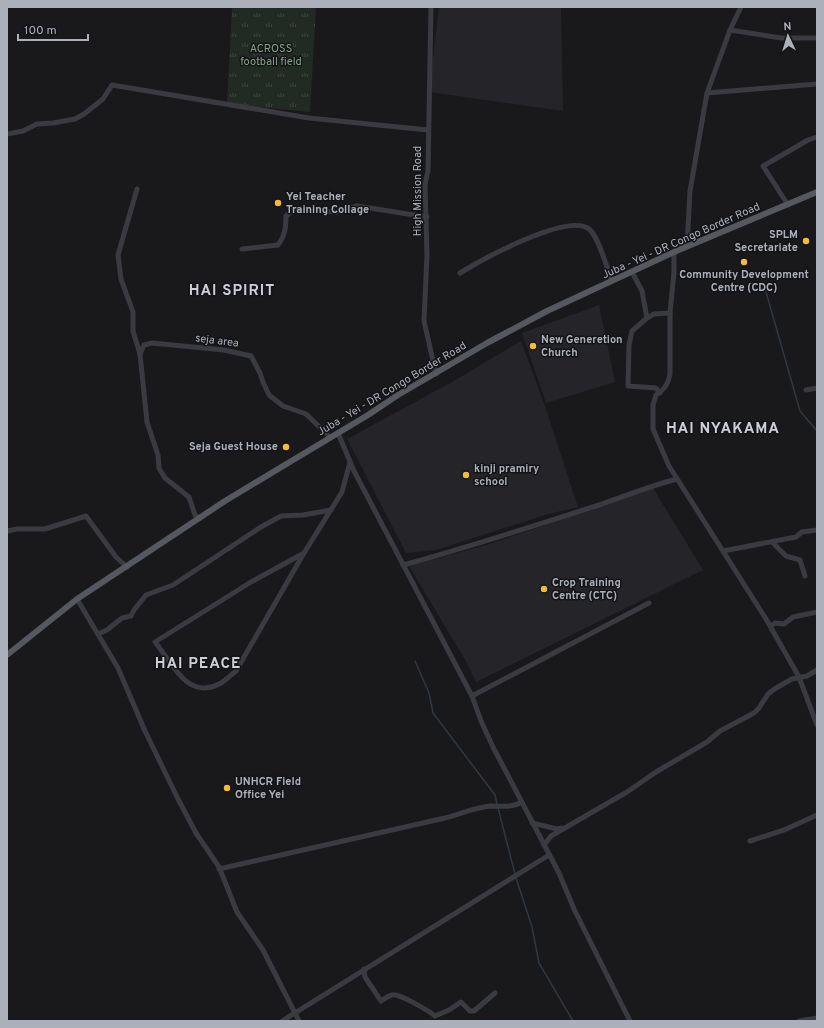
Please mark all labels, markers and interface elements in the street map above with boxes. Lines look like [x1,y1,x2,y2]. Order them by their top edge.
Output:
scale bar [18,16,88,42]
north arrow [768,16,808,56]
text: N [783,20,792,34]
text: 100 m [24,23,57,39]
park label: ACROSS football field [240,42,302,69]
street label: High Mission Road [411,146,425,236]
place label: Yei Teacher Training Collage [286,190,369,217]
marker: Yei Teacher Training Collage [273,198,283,208]
street label: Juba - Yei - DR Congo Border Road [600,200,762,282]
place label: SPLM Secretariate [734,228,798,255]
marker: SPLM Secretariate [801,236,811,246]
marker: Community Development Centre (CDC) [739,257,749,267]
place label: Community Development Centre (CDC) [679,268,809,295]
district label: HAI SPIRIT [189,282,275,301]
street label: seja area [194,331,240,351]
place label: New Generetion Church [541,333,623,360]
street label: Juba - Yei - DR Congo Border Road [315,339,469,439]
marker: New Generetion Church [528,341,538,351]
district label: HAI NYAKAMA [666,420,780,439]
place label: Seja Guest House [189,440,278,454]
marker: Seja Guest House [281,442,291,452]
place label: kinji pramiry school [474,462,539,489]
marker: kinji pramiry school [461,470,471,480]
place label: Crop Training Centre (CTC) [552,576,621,603]
marker: Crop Training Centre (CTC) [539,584,549,594]
district label: HAI PEACE [155,655,241,674]
place label: UNHCR Field Office Yei [235,775,301,802]
marker: UNHCR Field Office Yei [222,783,232,793]

